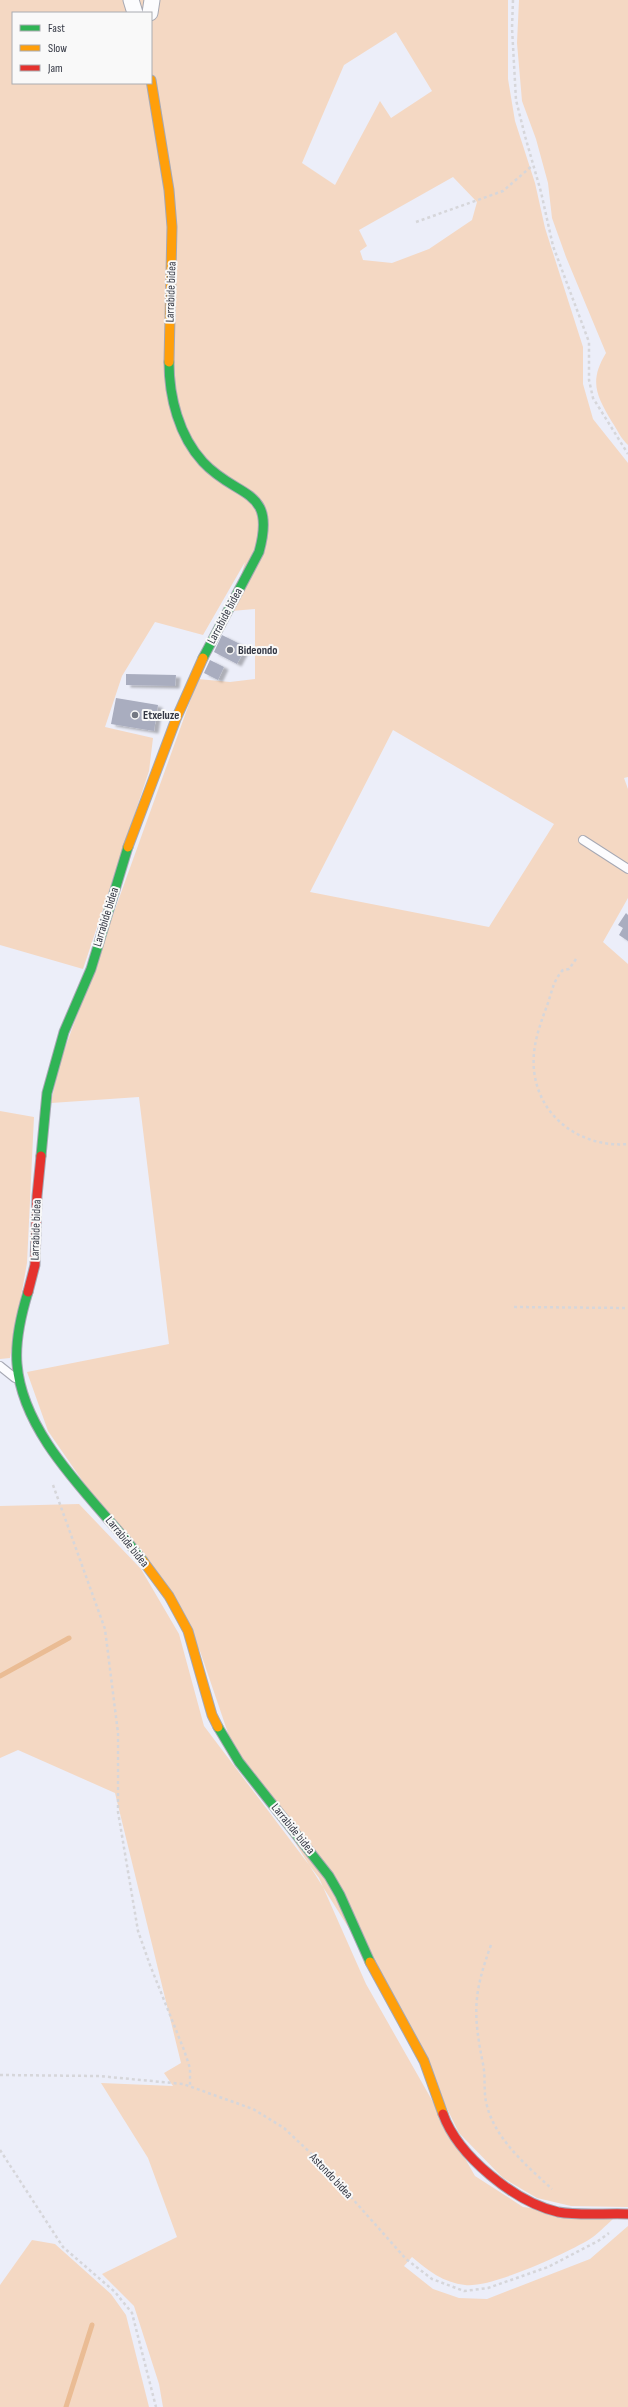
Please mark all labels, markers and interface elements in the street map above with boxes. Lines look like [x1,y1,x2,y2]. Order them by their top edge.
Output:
legend [12,12,152,84]
text: Fast [48,21,65,36]
text: Slow [48,41,67,56]
text: Jam [47,61,63,76]
street label: Larrabide bidea [162,261,180,323]
street label: Larrabide bidea [204,585,246,646]
place label: Bideondo [238,643,278,658]
marker: Bideondo [225,645,235,655]
place label: Etxeluze [143,708,179,723]
marker: Etxeluze [130,710,140,720]
street label: Larrabide bidea [90,885,122,948]
street label: Larrabide bidea [27,1199,45,1261]
street label: Larrabide bidea [102,1514,152,1571]
street label: Larrabide bidea [268,1801,318,1858]
street label: Astondo bidea [305,2149,356,2202]

